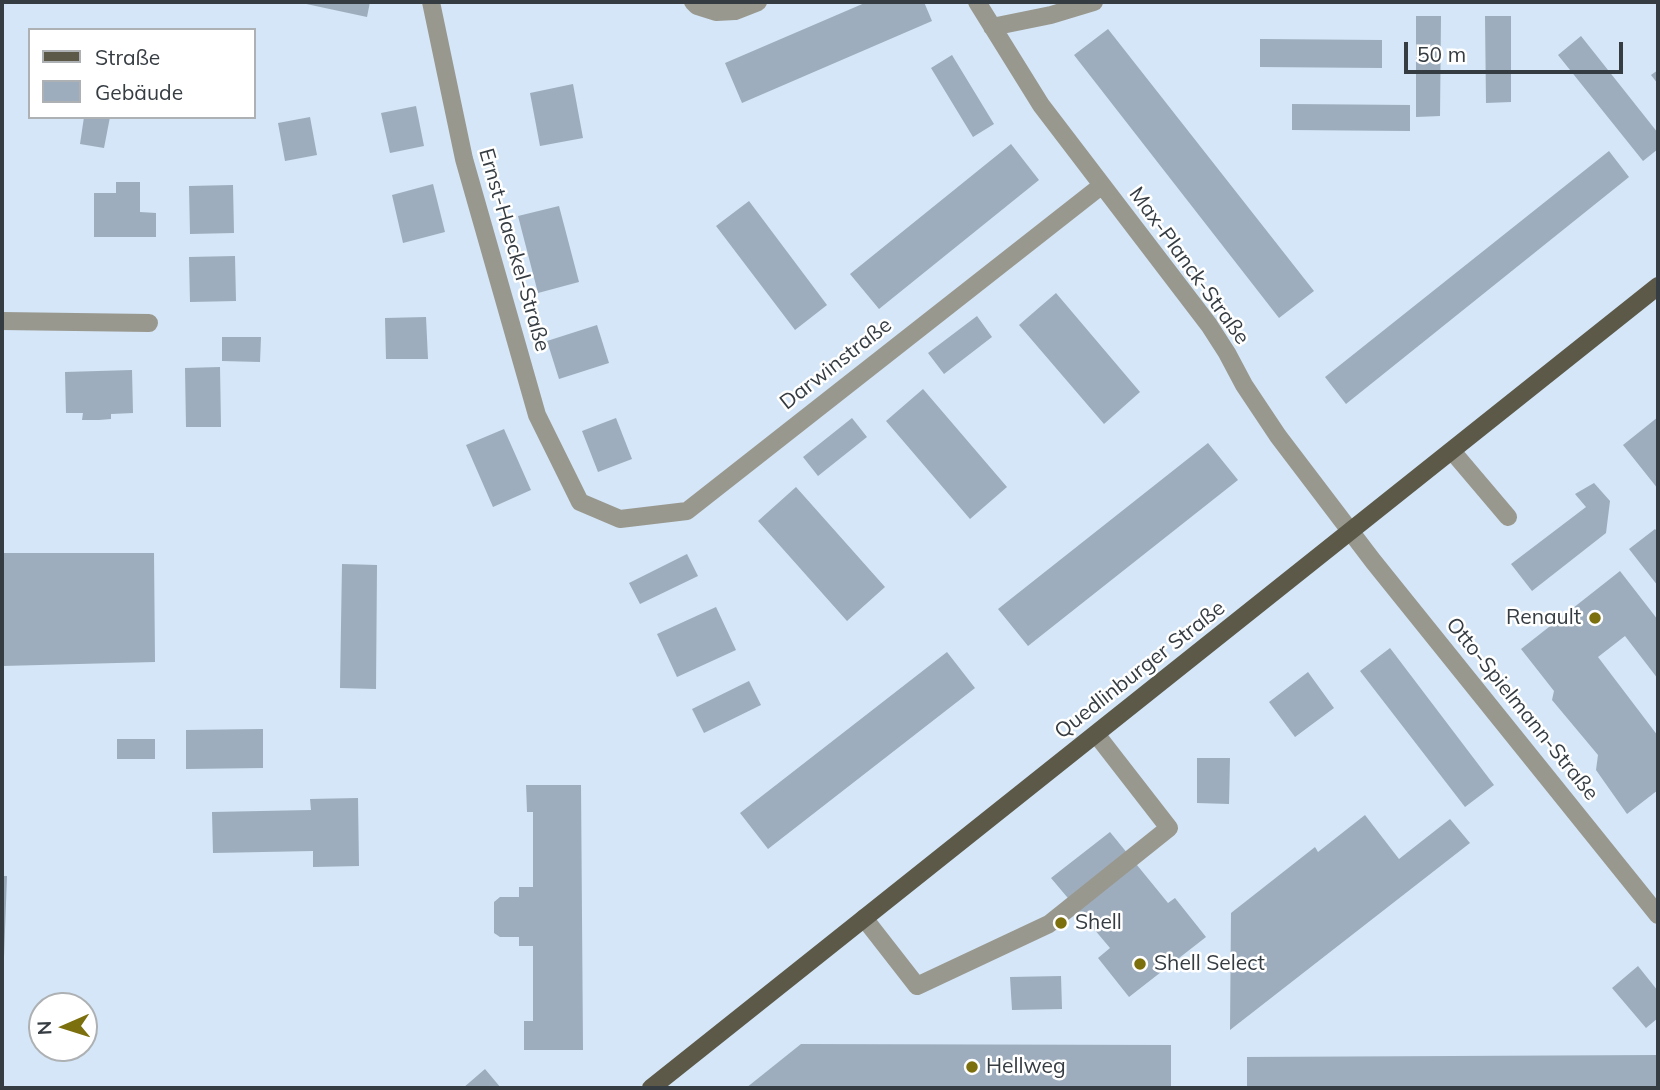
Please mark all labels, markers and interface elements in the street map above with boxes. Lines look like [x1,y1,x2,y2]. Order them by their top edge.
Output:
legend [28,28,256,119]
scale bar [1408,28,1627,72]
text: 50 m [1417,41,1466,67]
text: Straße [95,44,160,70]
text: Gebäude [95,79,183,105]
street label: Ernst-Haeckel-Straße [473,146,555,354]
street label: Max-Planck-Straße [1123,182,1255,350]
street label: Darwinstraße [775,313,897,415]
street label: Quedlinburger Straße [1050,596,1230,744]
place label: Renault [1506,605,1581,631]
marker: Renault [1587,610,1603,626]
street label: Otto-Spielmann-Straße [1440,612,1604,806]
place label: Shell [1075,910,1122,936]
marker: Shell [1053,915,1069,931]
place label: Shell Select [1154,951,1265,977]
marker: Shell Select [1132,956,1148,972]
north arrow [28,992,98,1062]
text: N [32,1020,56,1036]
place label: Hellweg [986,1054,1066,1080]
marker: Hellweg [964,1059,980,1075]

